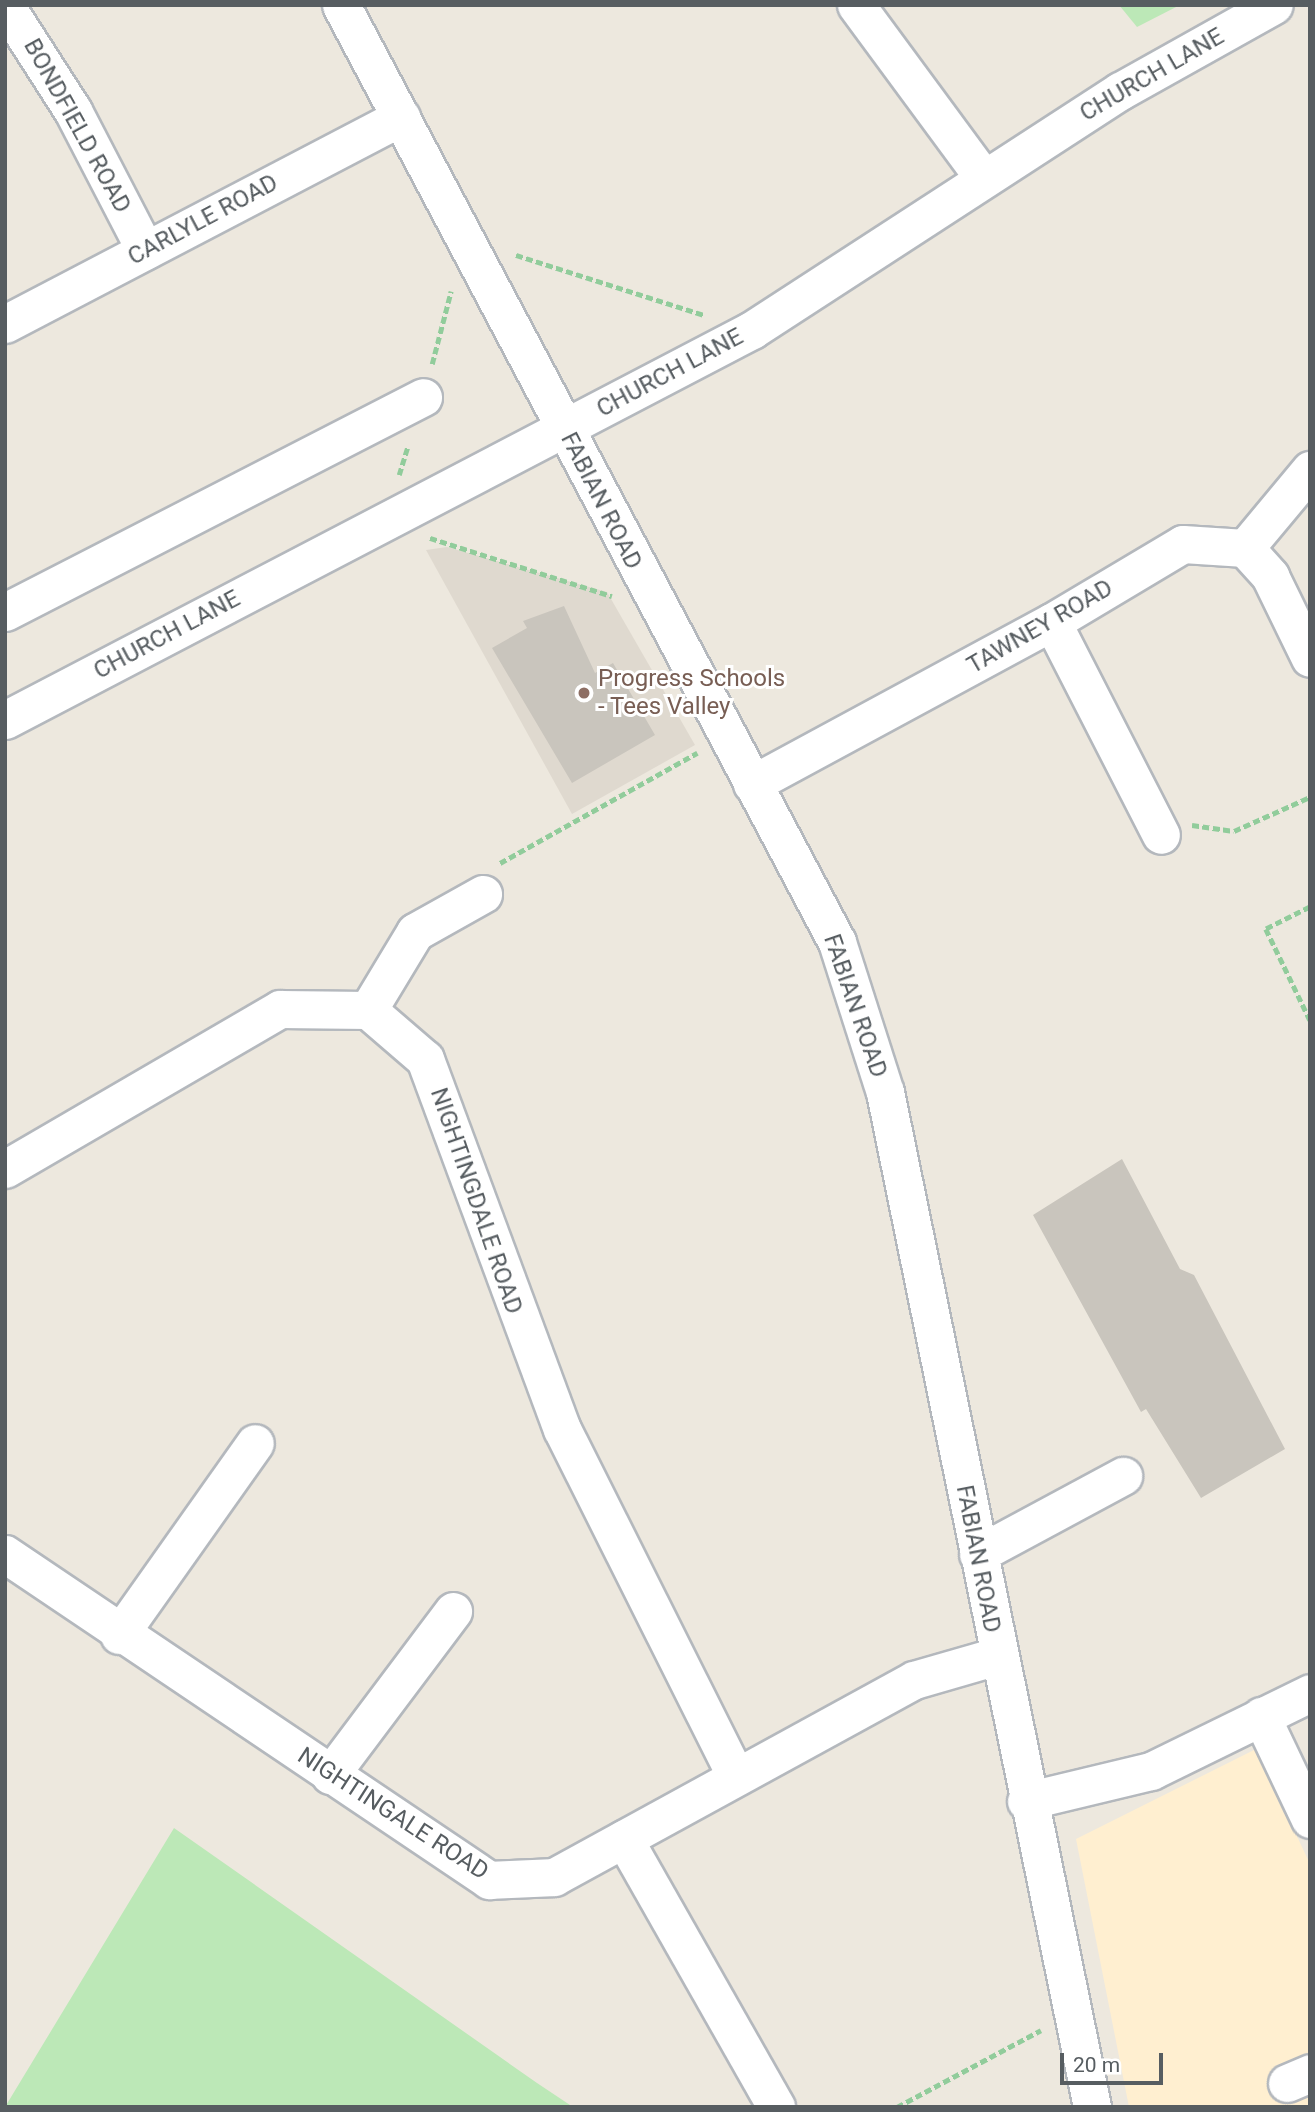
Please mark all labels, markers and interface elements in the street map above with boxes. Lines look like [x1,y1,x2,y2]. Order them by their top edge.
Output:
street label: CHURCH LANE [1075,22,1229,128]
street label: BONDFIELD ROAD [17,34,137,218]
street label: CARLYLE ROAD [123,168,283,272]
street label: CHURCH LANE [592,322,748,424]
street label: FABIAN ROAD [554,428,648,574]
street label: TAWNEY ROAD [962,574,1118,680]
street label: CHURCH LANE [89,584,245,686]
place label: Progress Schools - Tees Valley [598,665,785,721]
marker: Progress Schools - Tees Valley [576,685,592,701]
street label: FABIAN ROAD [817,930,893,1082]
street label: NIGHTINGDALE ROAD [424,1084,528,1318]
street label: FABIAN ROAD [950,1483,1006,1635]
street label: NIGHTINGALE ROAD [292,1742,494,1886]
scale bar [1063,2038,1166,2082]
text: 20 m [1073,2053,1120,2077]

